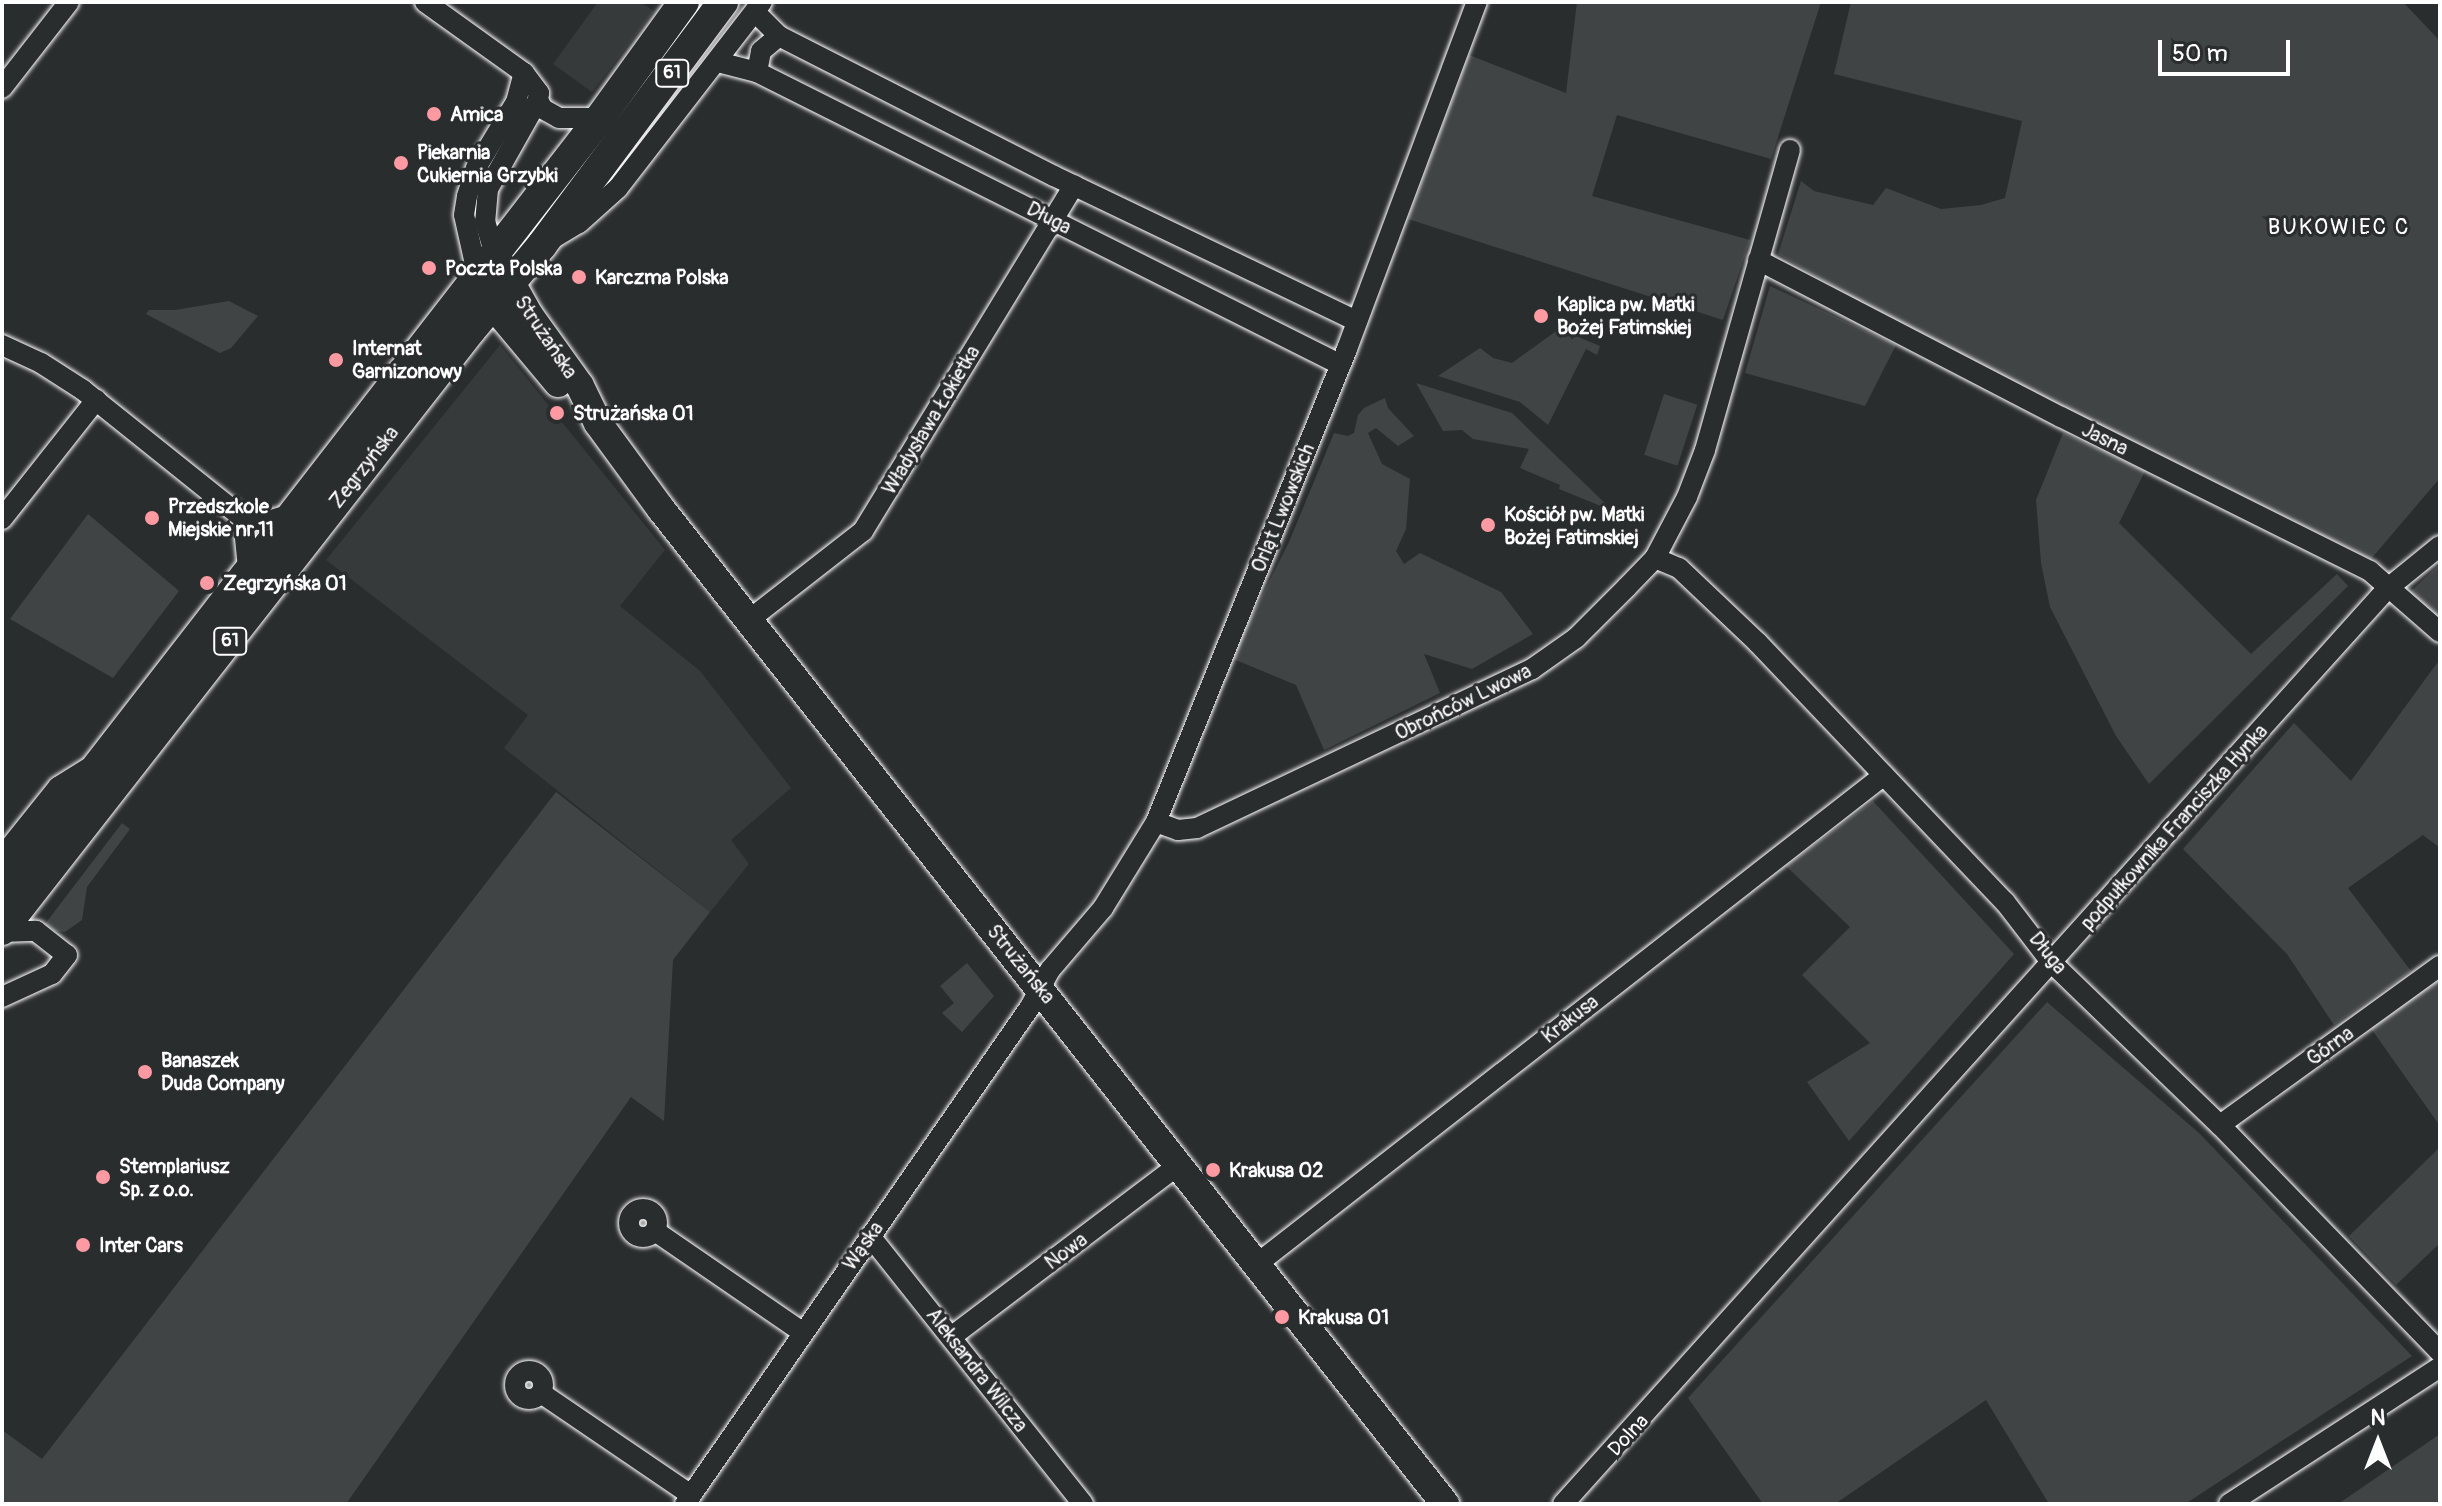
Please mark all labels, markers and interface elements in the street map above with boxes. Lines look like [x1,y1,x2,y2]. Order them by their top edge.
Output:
scale bar [2162,24,2294,74]
text: 50 m [2172,39,2228,68]
road number: 61 [654,59,690,87]
place label: Amica [450,102,503,126]
marker: Amica [425,105,443,123]
place label: Piekarnia Cukiernia Grzybki [417,140,558,187]
marker: Piekarnia Cukiernia Grzybki [392,154,410,172]
street label: Długa [1023,197,1075,239]
district label: BUKOWIEC C [2268,215,2410,241]
place label: Poczta Polska [445,256,562,280]
marker: Poczta Polska [420,259,438,277]
place label: Karczma Polska [595,265,729,289]
marker: Karczma Polska [570,268,588,286]
street label: Strużańska [510,291,582,383]
place label: Kaplica pw. Matki Bożej Fatimskiej [1557,292,1695,339]
marker: Kaplica pw. Matki Bożej Fatimskiej [1532,307,1550,325]
place label: Internat Garnizonowy [352,336,462,383]
street label: Władysława Łokietka [877,341,985,499]
marker: Internat Garnizonowy [327,351,345,369]
place label: Strużańska 01 [573,401,694,425]
marker: Strużańska 01 [548,404,566,422]
street label: Jasna [2078,418,2132,460]
street label: Zegrzyńska [324,421,404,513]
street label: Orląt Lwowskich [1246,440,1320,576]
place label: Przedszkole Miejskie nr 11 [168,494,274,541]
place label: Kościół pw. Matki Bożej Fatimskiej [1504,502,1644,549]
marker: Przedszkole Miejskie nr 11 [143,509,161,527]
marker: Kościół pw. Matki Bożej Fatimskiej [1479,516,1497,534]
place label: Zegrzyńska 01 [223,571,347,595]
marker: Zegrzyńska 01 [198,574,216,592]
road number: 61 [212,627,248,655]
street label: Obrońców Lwowa [1391,659,1535,745]
street label: podpułkownika Franciszka Hynka [2075,719,2273,935]
street label: Strużańska [982,920,1060,1008]
street label: Długa [2024,927,2072,979]
street label: Krakusa [1537,989,1603,1049]
street label: Górna [2302,1021,2358,1071]
place label: Banaszek Duda Company [161,1048,284,1095]
marker: Banaszek Duda Company [136,1063,154,1081]
place label: Stemplariusz Sp. z o.o. [119,1154,230,1201]
place label: Krakusa 02 [1229,1158,1323,1182]
marker: Krakusa 02 [1204,1161,1222,1179]
marker: Stemplariusz Sp. z o.o. [94,1168,112,1186]
street label: Wąska [838,1217,888,1275]
street label: Nowa [1040,1227,1092,1275]
place label: Inter Cars [99,1233,183,1257]
marker: Inter Cars [74,1236,92,1254]
street label: Aleksandra Wilcza [921,1303,1033,1437]
place label: Krakusa 01 [1298,1305,1389,1329]
marker: Krakusa 01 [1273,1308,1291,1326]
north arrow [2338,1402,2418,1482]
text: N [2371,1404,2385,1432]
street label: Dolna [1603,1409,1653,1461]

